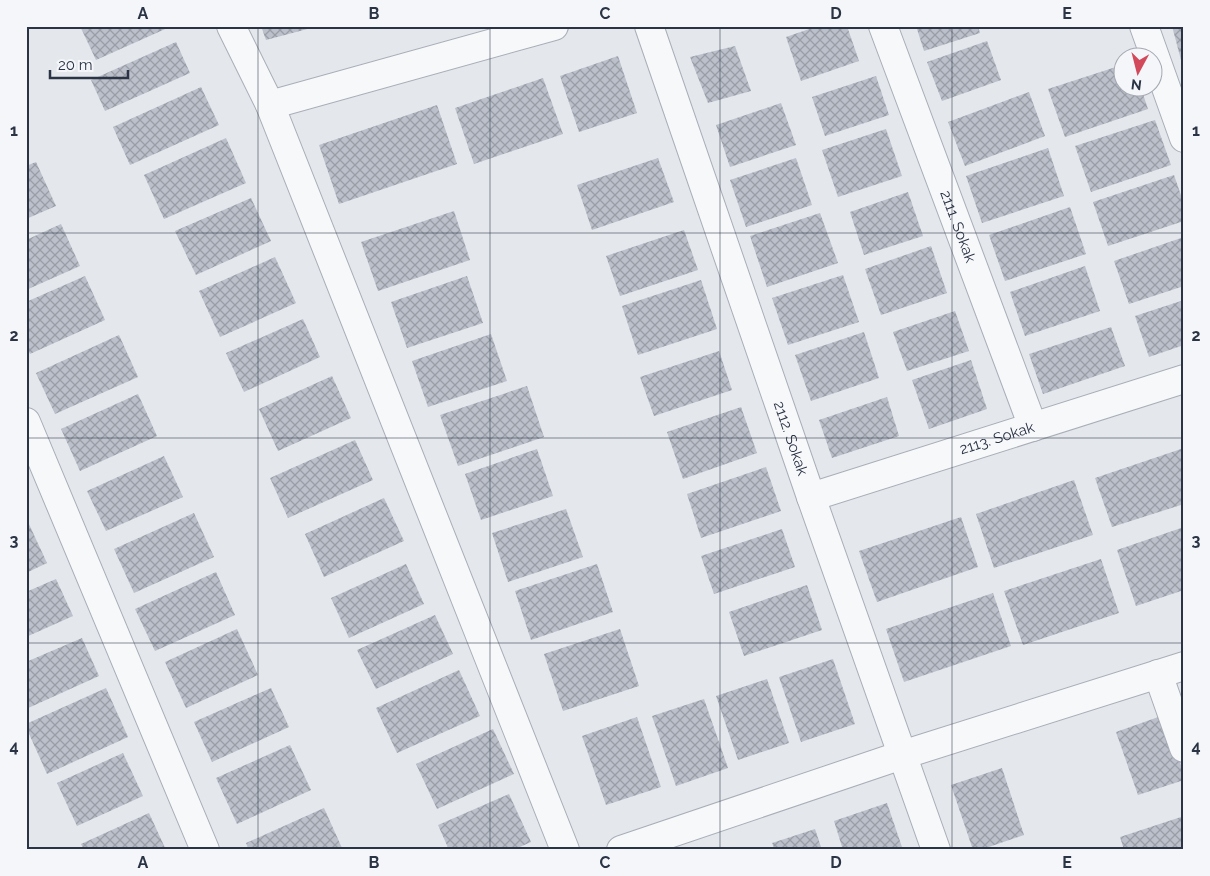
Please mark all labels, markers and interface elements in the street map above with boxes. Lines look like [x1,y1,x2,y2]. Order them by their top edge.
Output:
text: A [138,4,149,23]
text: B [369,4,380,23]
text: C [600,4,611,23]
text: D [830,4,842,23]
text: E [1062,4,1072,23]
scale bar [50,48,128,80]
north arrow [1112,48,1162,98]
text: 20 m [58,56,93,74]
text: N [1130,76,1143,93]
text: 1 [10,121,18,140]
text: 1 [1192,121,1200,140]
street label: 2111. Sokak [936,188,980,265]
text: 2 [9,326,19,345]
text: 2 [1191,326,1201,345]
street label: 2112. Sokak [770,399,812,478]
street label: 2113. Sokak [957,418,1037,458]
text: 3 [10,531,19,550]
text: 3 [1192,531,1201,550]
text: 4 [9,737,19,756]
text: 4 [1191,737,1201,756]
text: A [138,853,149,872]
text: B [369,853,380,872]
text: C [600,853,611,872]
text: D [830,853,842,872]
text: E [1062,853,1072,872]

